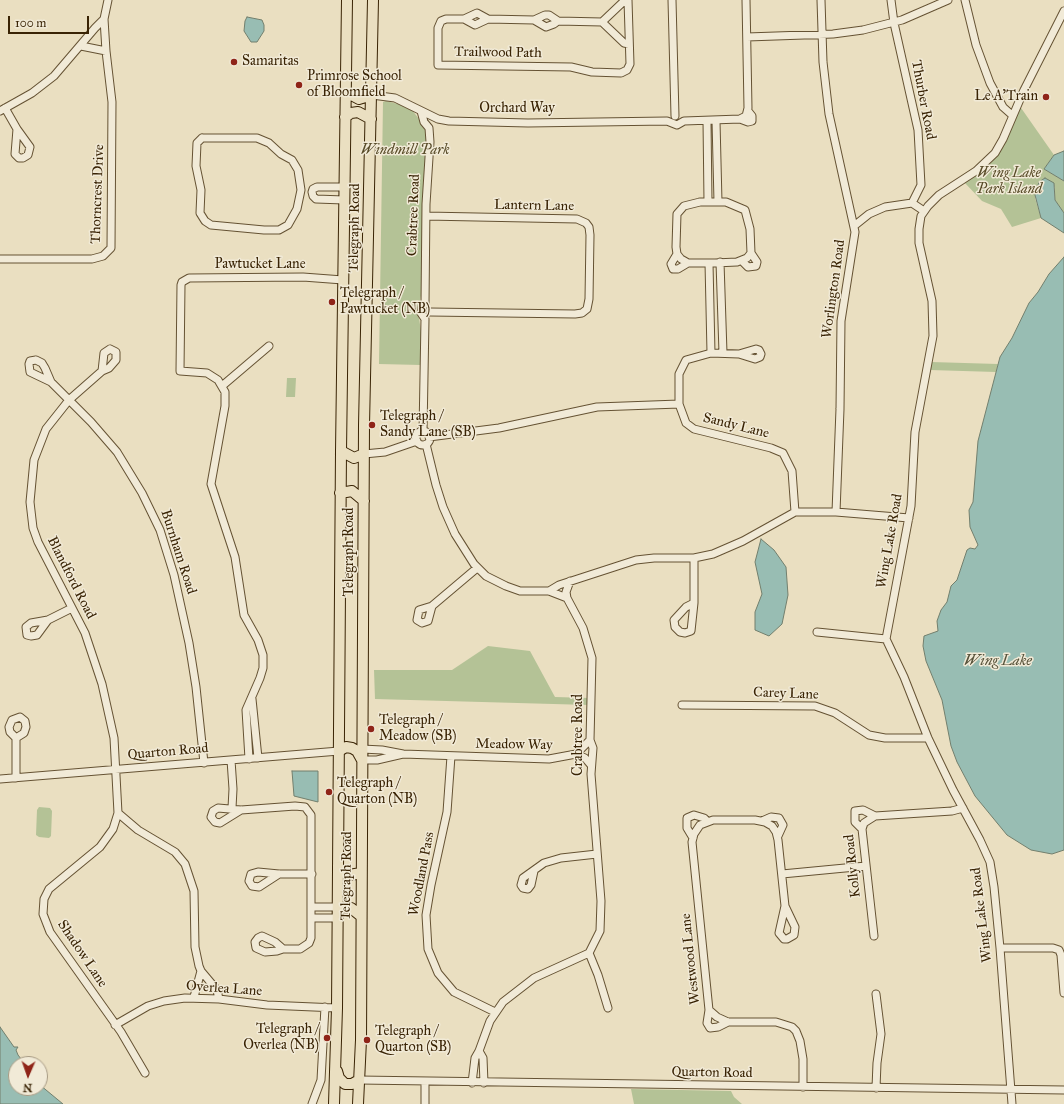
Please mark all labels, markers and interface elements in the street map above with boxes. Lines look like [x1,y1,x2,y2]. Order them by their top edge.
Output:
scale bar [10,8,91,34]
text: 100 m [15,16,46,30]
street label: Trailwood Path [454,44,542,62]
place label: Samaritas [242,54,299,70]
marker: Samaritas [229,57,239,67]
street label: Thurber Road [907,59,939,141]
place label: Primrose School of Bloomfield [307,69,402,102]
marker: Primrose School of Bloomfield [294,80,304,90]
place label: Le A'Train [974,89,1038,105]
marker: Le A'Train [1041,92,1051,102]
street label: Orchard Way [479,101,555,117]
park label: Windmill Park [361,143,449,159]
street label: Thorncrest Drive [88,144,108,244]
park label: Wing Lake Park Island [976,166,1042,198]
street label: Crabtree Road [404,174,424,256]
street label: Telegraph Road [346,183,364,273]
street label: Lantern Lane [494,197,574,215]
street label: Worlington Road [819,239,849,339]
street label: Pawtucket Lane [215,257,305,273]
place label: Telegraph / Pawtucket (NB) [340,286,430,318]
marker: Telegraph / Pawtucket (NB) [327,297,337,307]
place label: Telegraph / Sandy Lane (SB) [380,409,476,442]
street label: Sandy Lane [701,410,771,442]
marker: Telegraph / Sandy Lane (SB) [367,420,377,430]
street label: Wing Lake Road [873,492,907,590]
street label: Telegraph Road [342,507,358,597]
street label: Burnham Road [156,508,200,596]
street label: Blandford Road [43,534,99,622]
water label: Wing Lake [964,652,1032,670]
street label: Carey Lane [753,684,819,704]
street label: Crabtree Road [571,694,587,776]
place label: Telegraph / Meadow (SB) [379,713,456,746]
marker: Telegraph / Meadow (SB) [366,724,376,734]
street label: Meadow Way [475,736,553,754]
street label: Quarton Road [127,740,209,764]
place label: Telegraph / Quarton (NB) [337,776,417,808]
marker: Telegraph / Quarton (NB) [324,787,334,797]
street label: Telegraph Road [338,831,356,921]
street label: Woodland Pass [406,831,438,917]
street label: Kolly Road [841,833,865,899]
street label: Wing Lake Road [968,867,996,963]
street label: Westwood Lane [678,913,704,1005]
street label: Shadow Lane [53,917,111,991]
street label: Overlea Lane [185,978,263,1000]
place label: Telegraph / Overlea (NB) [243,1022,319,1054]
place label: Telegraph / Quarton (SB) [375,1024,451,1056]
marker: Telegraph / Overlea (NB) [322,1033,332,1043]
marker: Telegraph / Quarton (SB) [362,1035,372,1045]
north arrow [8,1056,48,1096]
street label: Quarton Road [671,1064,753,1082]
text: N [23,1081,32,1094]

